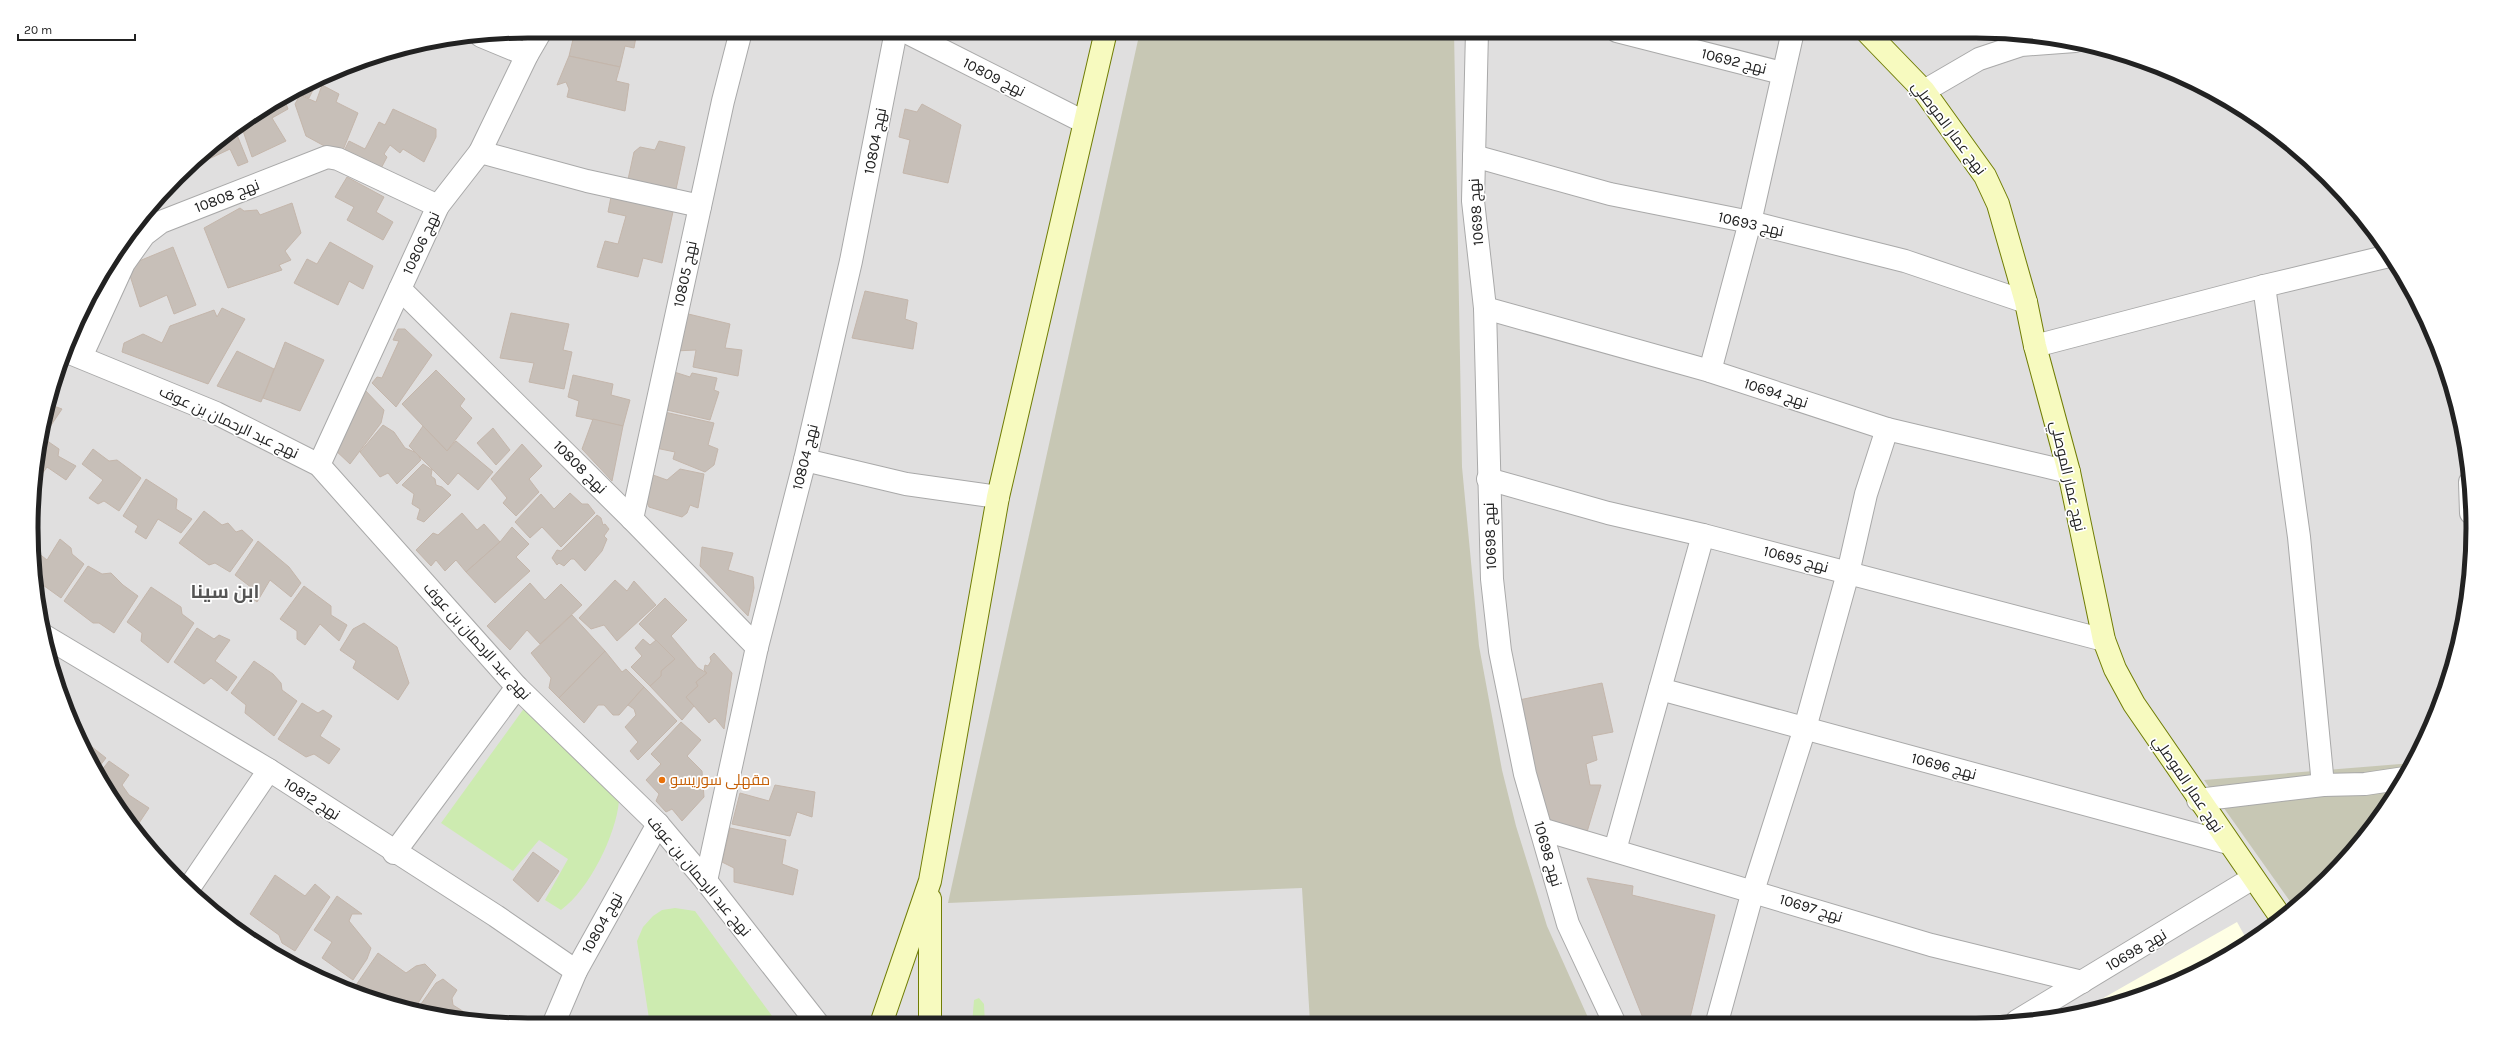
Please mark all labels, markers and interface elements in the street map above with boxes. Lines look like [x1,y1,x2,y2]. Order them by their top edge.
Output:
scale bar [18,16,135,42]
text: 20 m [24,23,52,37]
street label: نهج 10692 [1699,44,1769,80]
street label: نهج 10809 [959,54,1028,102]
street label: نهج عمار الموصلي [1905,78,1990,180]
street label: نهج 10804 [860,106,892,176]
street label: نهج 10808 [192,175,263,218]
street label: نهج 10698 [1465,178,1489,246]
street label: نهج 10693 [1716,208,1786,242]
street label: نهج 10806 [399,209,445,278]
street label: نهج 10805 [669,239,703,309]
street label: نهج 10694 [1741,374,1810,414]
street label: نهج عبد الرحمان بن عوف [155,382,302,464]
street label: نهج عمار الموصلي [2044,419,2089,534]
street label: نهج 10804 [788,422,824,492]
street label: نهج 10808 [548,437,610,499]
street label: نهج 10698 [1480,502,1502,570]
street label: نهج 10695 [1761,542,1830,578]
street label: نهج عبد الرحمان بن عوف [418,579,535,705]
district label: ابن سينا [191,581,259,603]
street label: نهج عمار الموصلي [2146,732,2227,837]
street label: نهج 10696 [1909,749,1979,785]
place label: مقهلى سوريسو [670,771,770,790]
street label: نهج 10812 [279,774,344,826]
marker: مقهلى سوريسو [657,775,667,785]
street label: نهج عبد الرحمان بن عوف [642,812,755,941]
street label: نهج 10698 [1528,819,1566,889]
street label: نهج 10804 [578,889,628,958]
street label: نهج 10697 [1777,890,1845,928]
street label: نهج 10698 [2102,925,2171,976]

